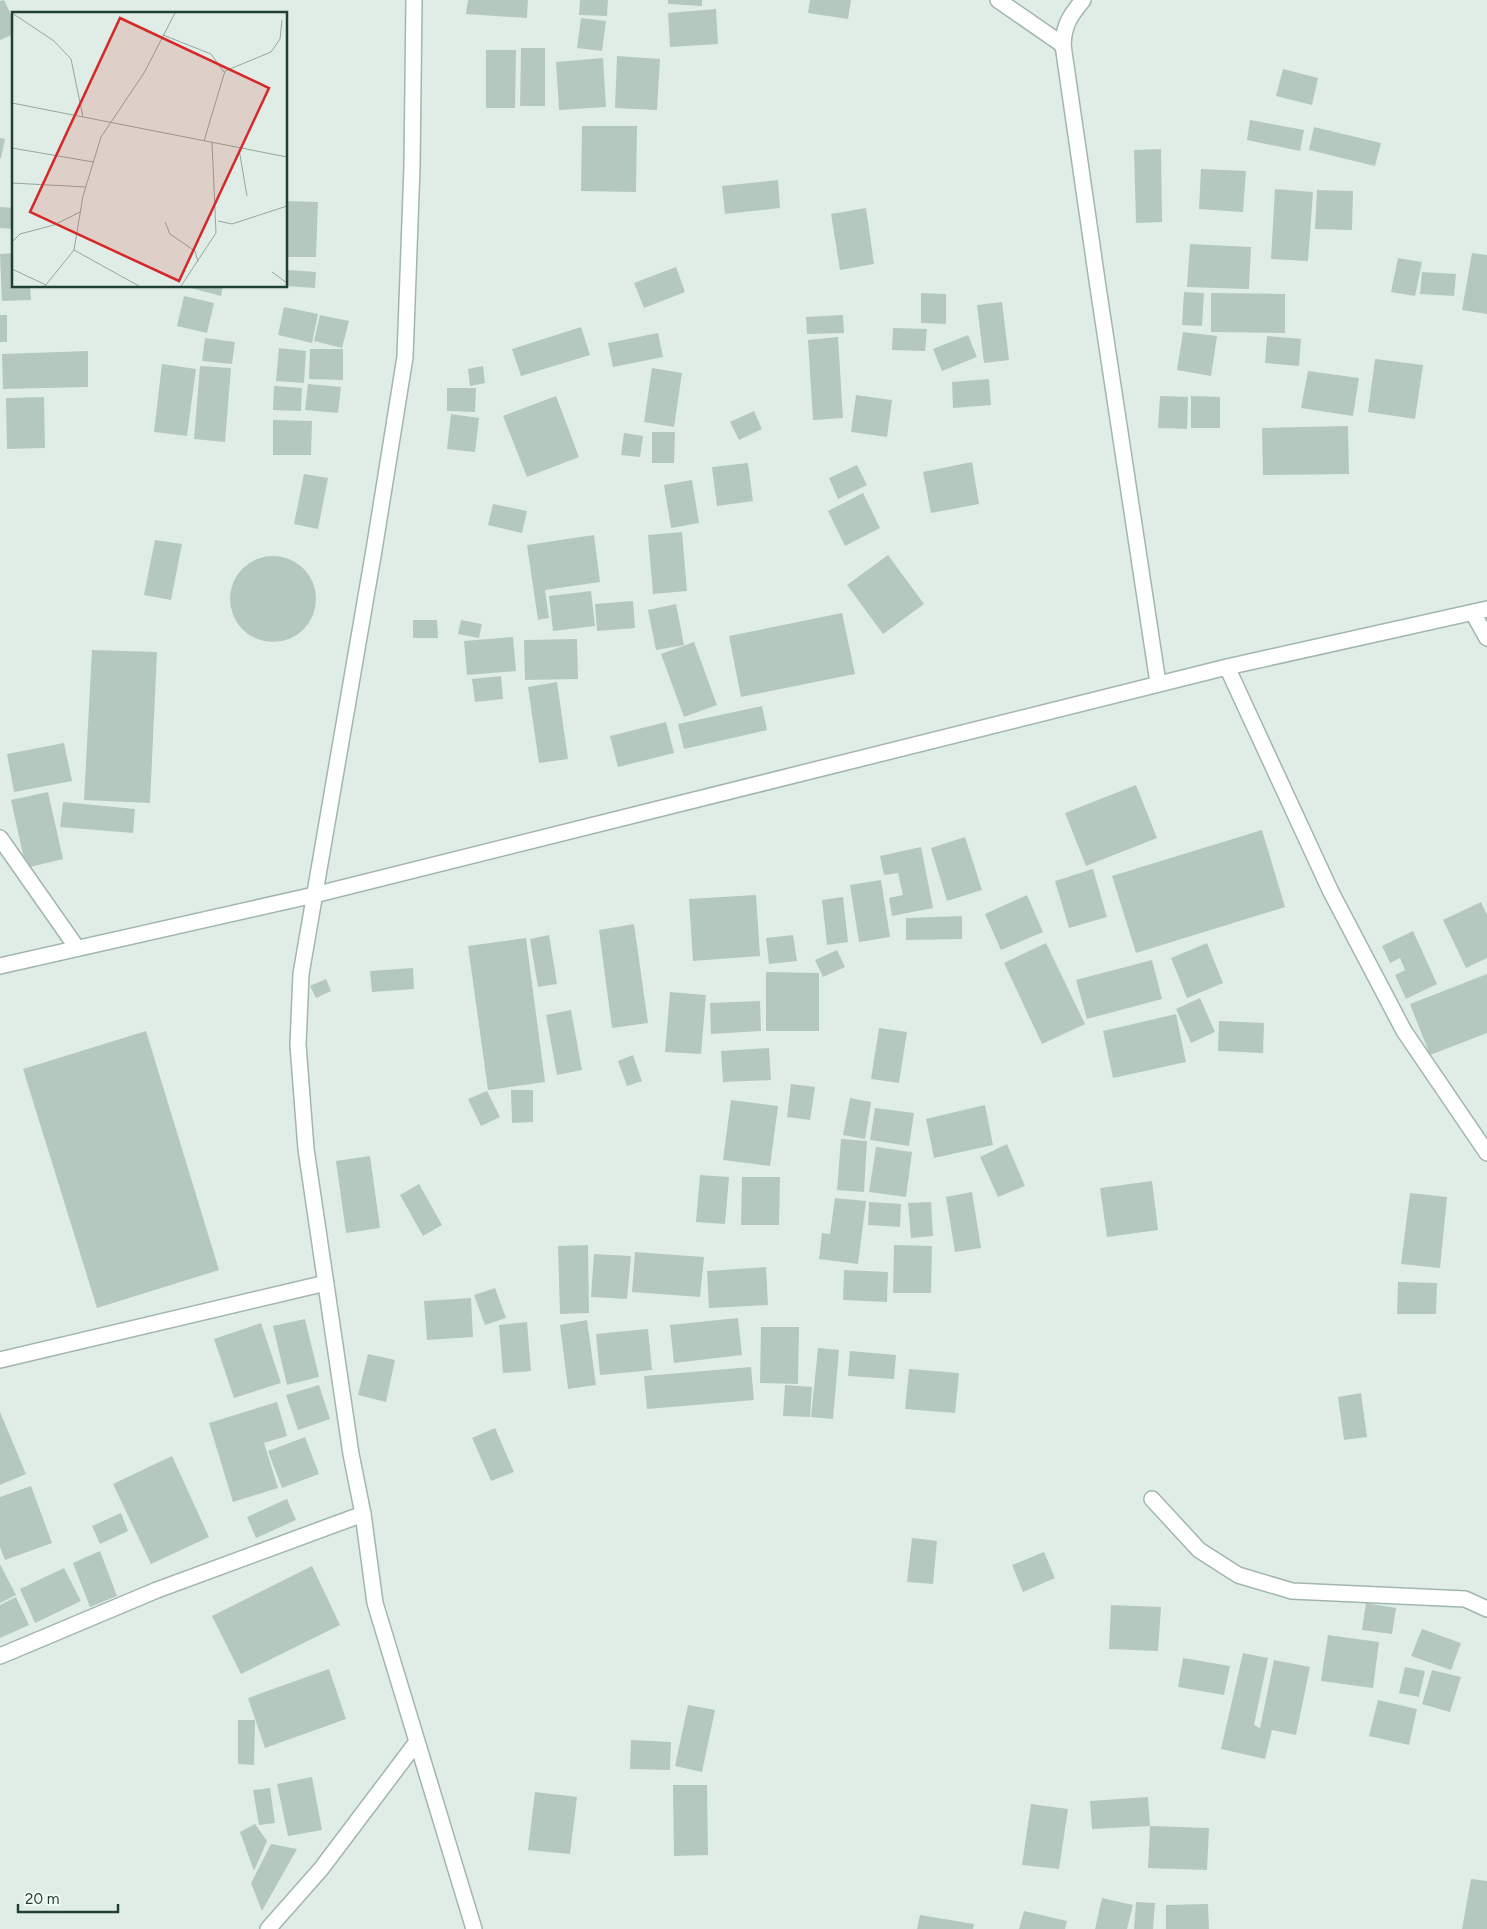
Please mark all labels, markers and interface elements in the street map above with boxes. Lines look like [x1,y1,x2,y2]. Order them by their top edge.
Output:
inset map [12,12,288,288]
scale bar [18,1882,118,1914]
text: 20 m [25,1890,59,1908]

